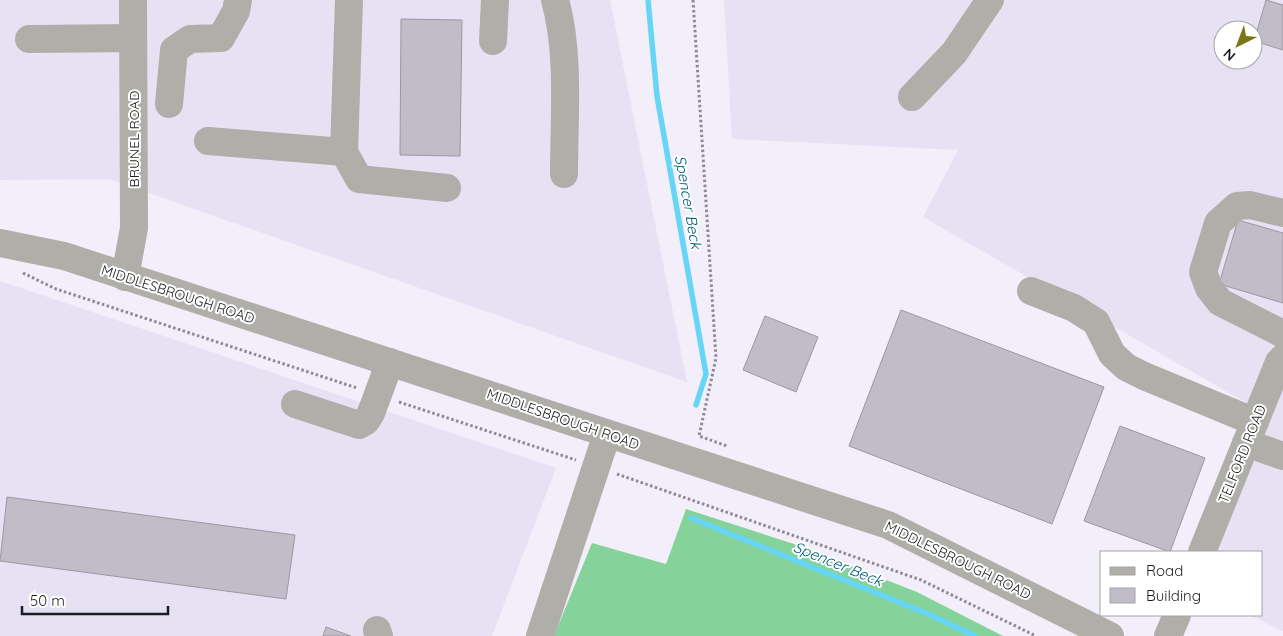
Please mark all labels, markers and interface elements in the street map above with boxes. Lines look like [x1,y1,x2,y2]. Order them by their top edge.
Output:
north arrow [1213,20,1263,70]
text: N [1219,45,1239,65]
street label: BRUNEL ROAD [125,91,143,187]
water label: Spencer Beck [671,154,706,252]
street label: MIDDLESBROUGH ROAD [99,261,257,327]
street label: MIDDLESBROUGH ROAD [484,384,642,454]
street label: TELFORD ROAD [1214,402,1270,506]
street label: MIDDLESBROUGH ROAD [882,517,1034,603]
water label: Spencer Beck [791,537,888,591]
legend [1100,551,1263,616]
text: Road [1146,561,1183,580]
scale bar [22,584,169,616]
text: Building [1146,586,1201,605]
text: 50 m [30,591,65,610]

